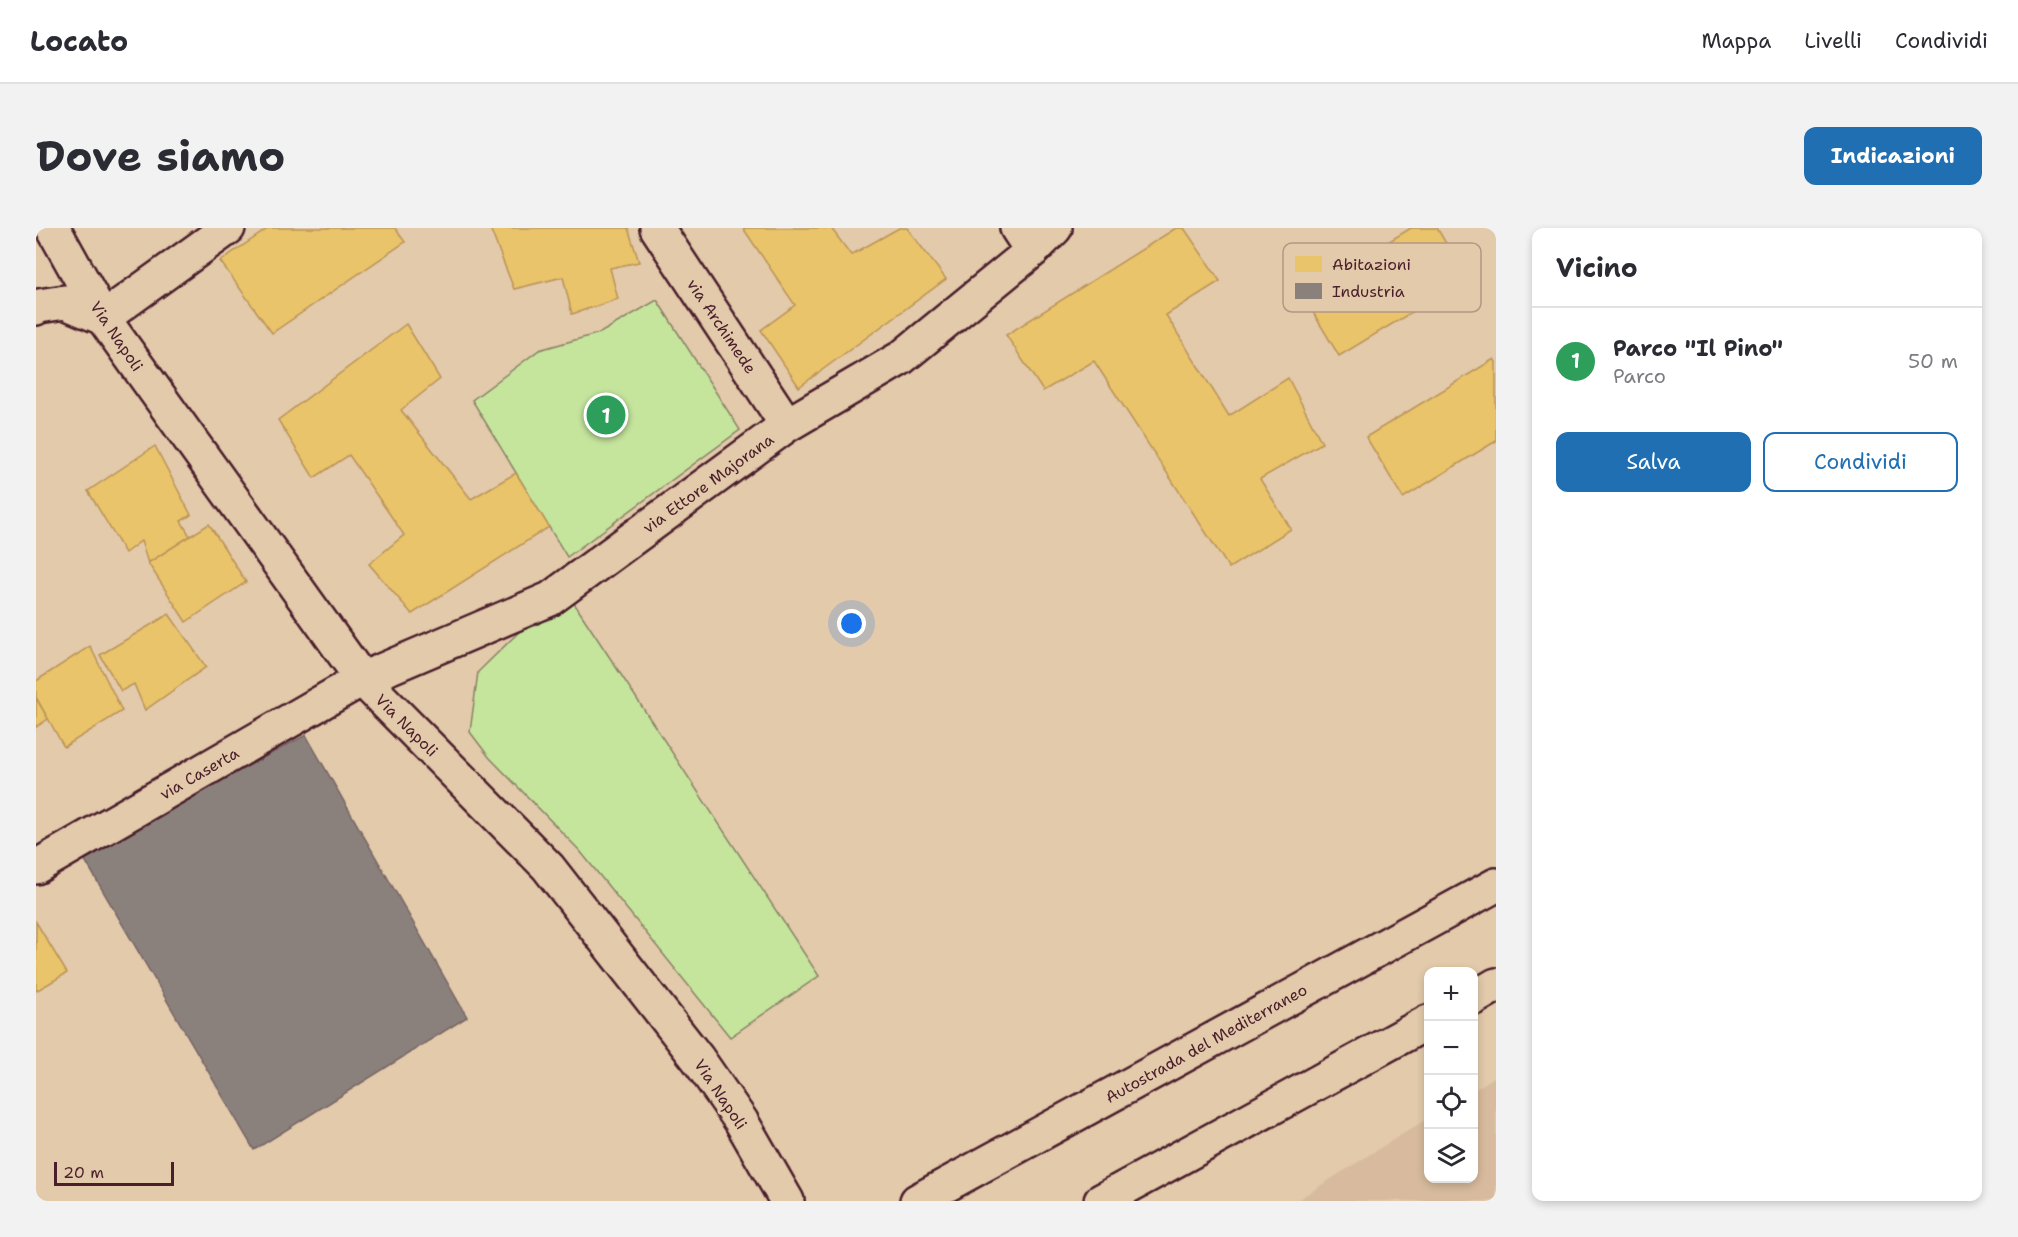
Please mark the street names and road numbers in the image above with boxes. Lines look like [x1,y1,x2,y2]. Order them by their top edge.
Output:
street label: via Archimede [682,275,761,378]
street label: Via Napoli [85,297,148,375]
street label: via Ettore Majorana [639,429,778,538]
street label: Via Napoli [371,690,442,761]
street label: via Caserta [156,742,243,804]
street label: Autostrada del Mediterraneo [1101,979,1311,1108]
street label: Via Napoli [689,1055,752,1133]

